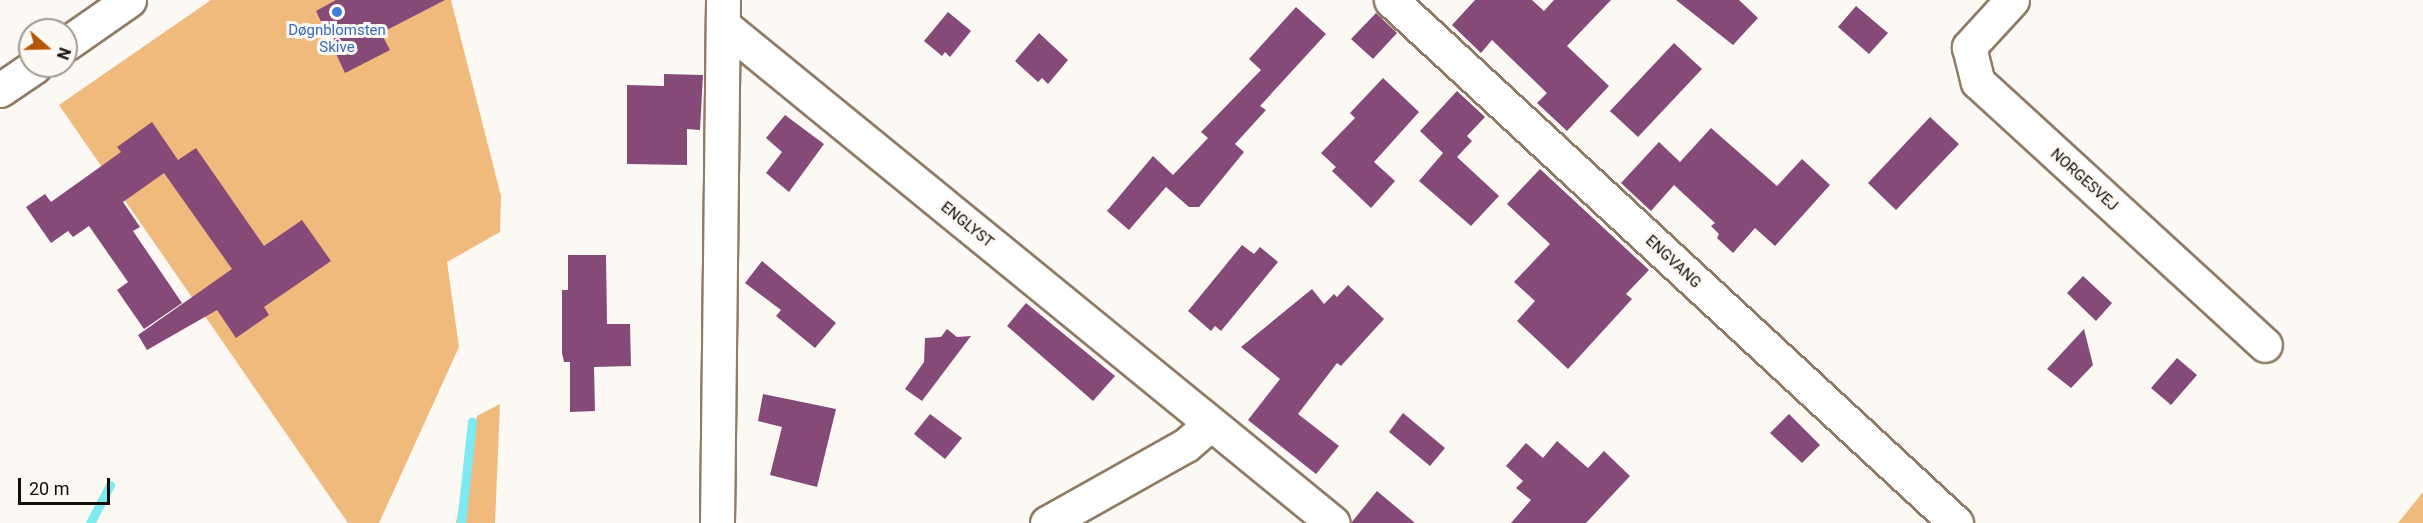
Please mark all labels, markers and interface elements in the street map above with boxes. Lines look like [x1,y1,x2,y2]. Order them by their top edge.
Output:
marker: Døgnblomsten Skive [330,5,344,19]
north arrow [18,18,78,78]
place label: Døgnblomsten Skive [288,21,386,56]
text: N [53,45,74,62]
street label: NORGESVEJ [2047,145,2121,215]
street label: ENGLYST [937,198,997,252]
street label: ENGVANG [1642,232,1704,292]
scale bar [21,466,112,504]
text: 20 m [29,478,69,499]

